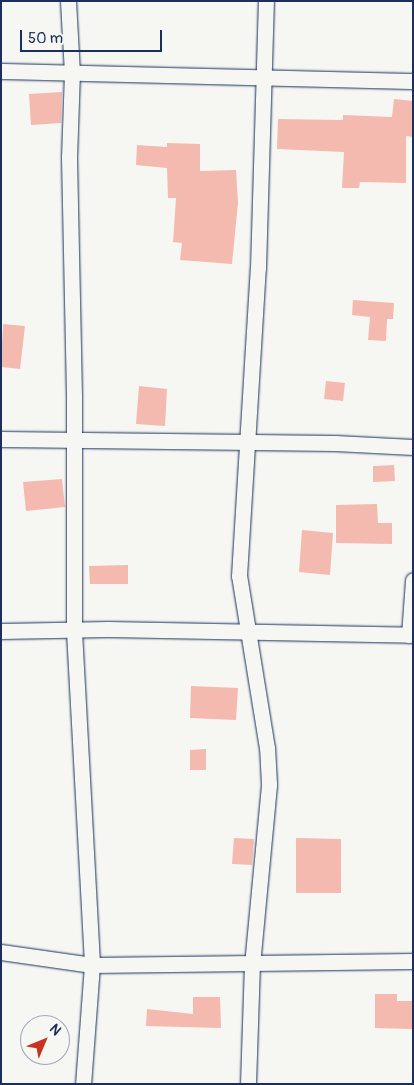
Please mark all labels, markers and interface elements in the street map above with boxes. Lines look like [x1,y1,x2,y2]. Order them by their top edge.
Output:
scale bar [22,20,165,52]
text: 50 m [28,29,63,48]
north arrow [20,1015,70,1065]
text: N [46,1020,65,1039]

